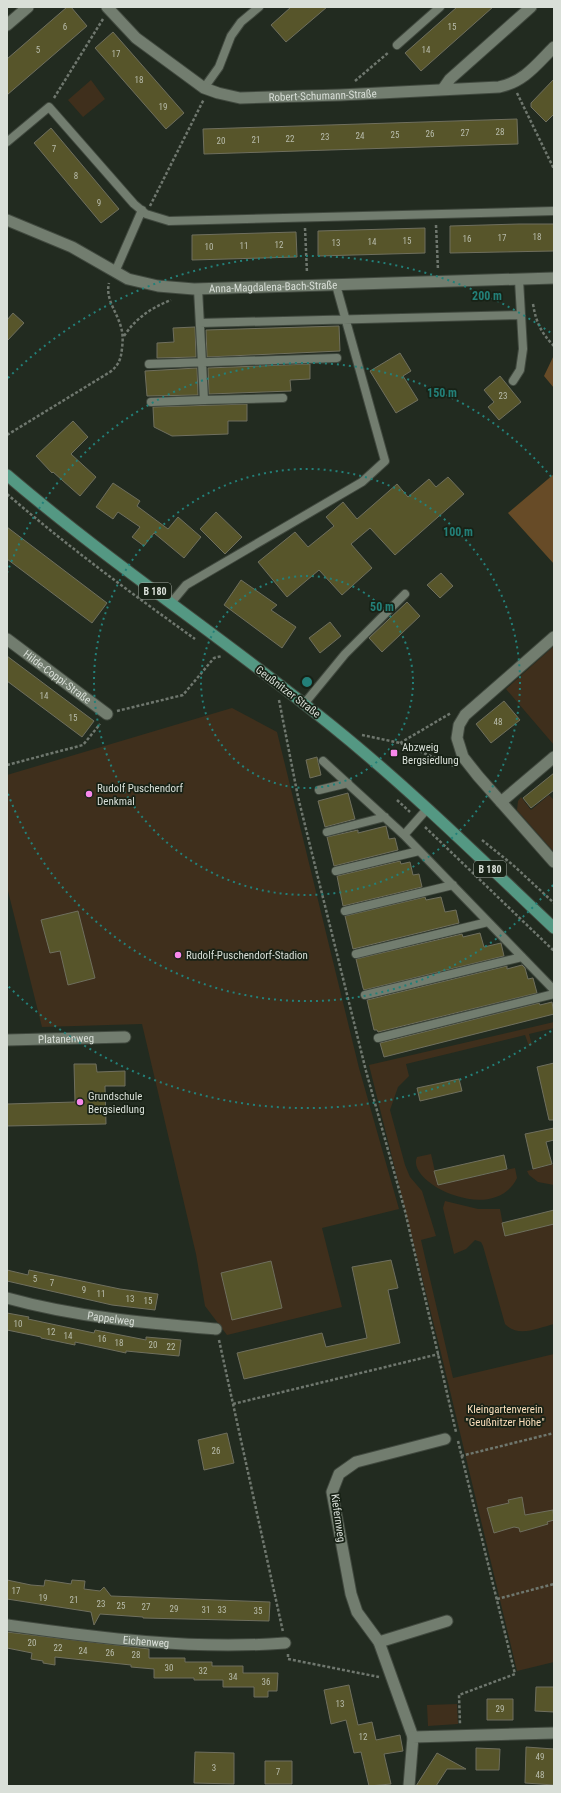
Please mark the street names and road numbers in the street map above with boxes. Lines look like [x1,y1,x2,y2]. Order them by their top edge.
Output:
street label: Robert-Schumann-Straße [268,87,377,104]
street label: Anna-Magdalena-Bach-Straße [209,278,338,295]
road number: B 180 [139,583,171,599]
street label: Hilde-Coppi-Straße [21,647,94,706]
street label: Geußnitzer Straße [253,663,323,721]
road number: B 180 [474,861,506,877]
street label: Platanenweg [38,1031,94,1046]
street label: Pappelweg [86,1309,135,1328]
street label: Kiefernweg [328,1493,348,1543]
street label: Eichenweg [122,1633,170,1650]

